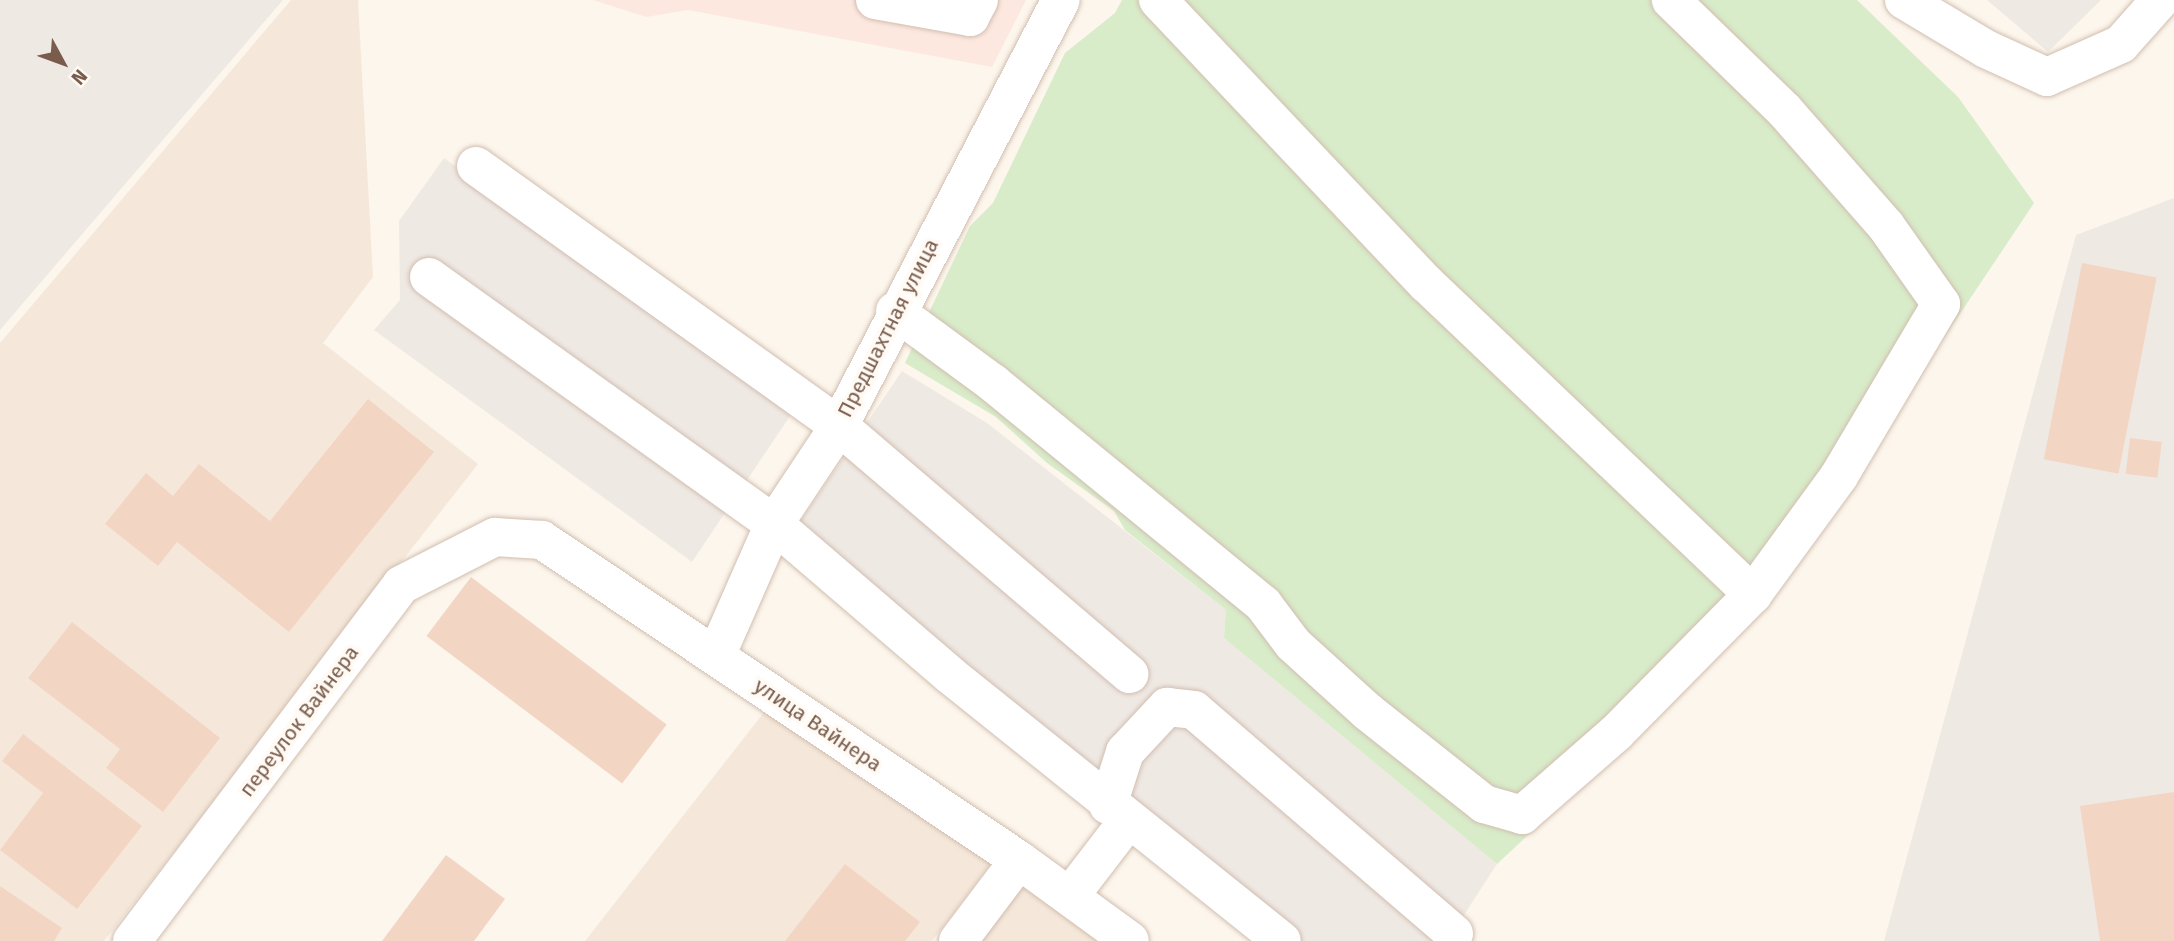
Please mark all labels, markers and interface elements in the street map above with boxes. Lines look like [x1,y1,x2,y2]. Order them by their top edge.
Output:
north arrow [28,28,98,98]
text: N [66,65,92,89]
street label: Предшахтная улица [832,235,944,421]
street label: переулок Вайнера [234,640,364,802]
street label: улица Вайнера [749,673,887,777]

